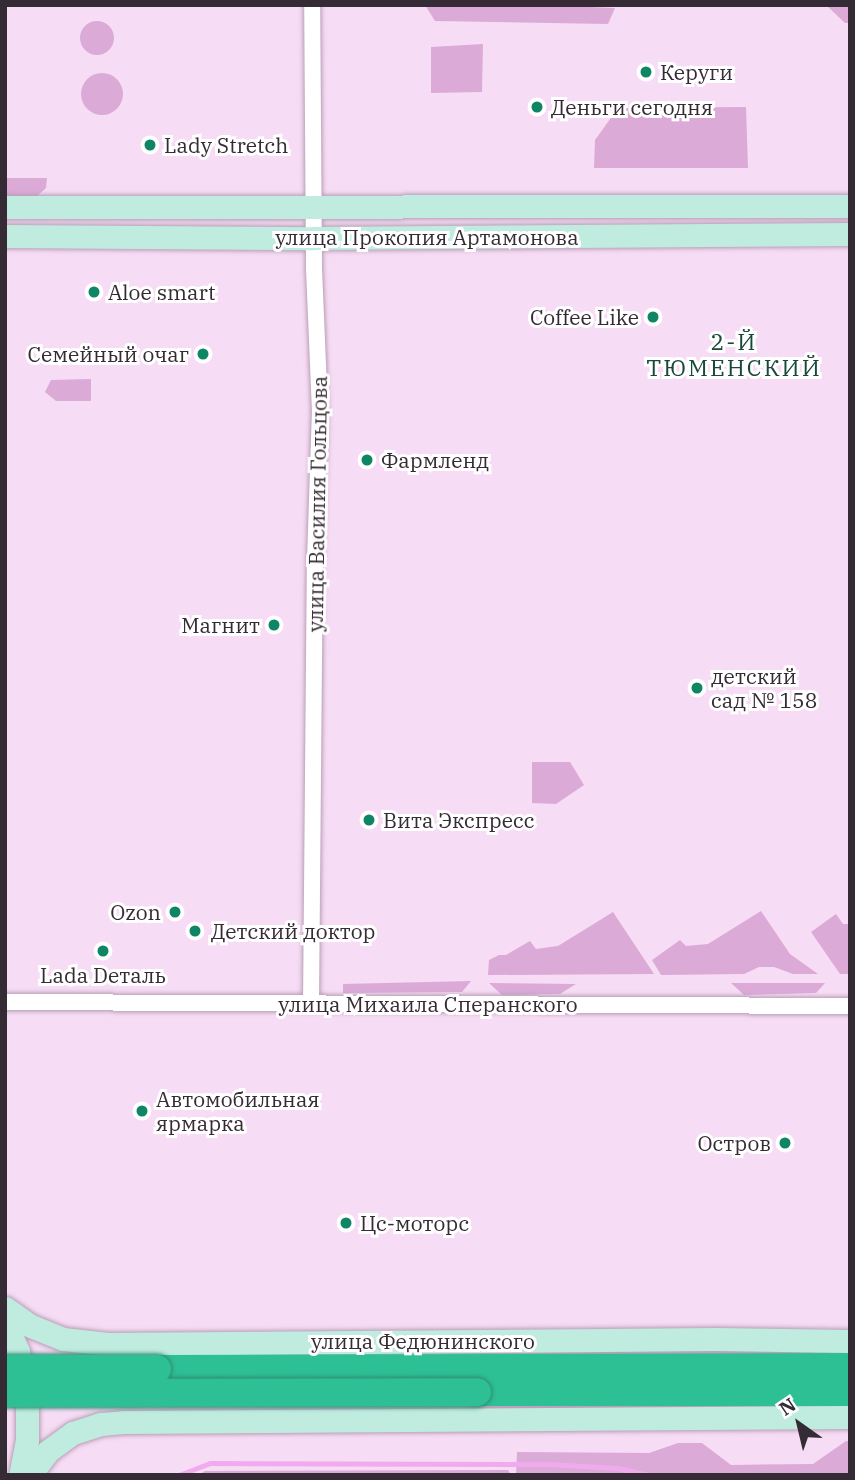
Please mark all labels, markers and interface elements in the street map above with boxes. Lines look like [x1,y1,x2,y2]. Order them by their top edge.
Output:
place label: Керуги [660,59,733,85]
marker: Керуги [638,64,654,80]
place label: Деньги сегодня [551,94,713,120]
marker: Деньги сегодня [529,99,545,115]
place label: Lady Stretch [164,132,288,158]
marker: Lady Stretch [142,137,158,153]
street label: улица Прокопия Артамонова [275,224,579,250]
place label: Aloe smart [108,279,215,305]
marker: Aloe smart [86,284,102,300]
place label: Coffee Like [530,304,639,330]
marker: Coffee Like [645,309,661,325]
district label: 2-Й ТЮМЕНСКИЙ [647,327,821,381]
place label: Семейный очаг [28,341,189,367]
marker: Семейный очаг [195,346,211,362]
street label: улица Василия Гольцова [302,376,332,632]
place label: Фармленд [381,447,489,473]
marker: Фармленд [359,452,375,468]
place label: Магнит [181,612,260,638]
marker: Магнит [266,617,282,633]
place label: детский сад № 158 [711,663,817,713]
marker: детский сад № 158 [689,680,705,696]
place label: Вита Экспресс [383,807,534,833]
marker: Вита Экспресс [361,812,377,828]
place label: Ozon [110,899,161,925]
marker: Ozon [167,904,183,920]
place label: Детский доктор [211,918,375,944]
marker: Детский доктор [185,921,205,941]
marker: Lada Dеталь [95,943,111,959]
place label: Lada Dеталь [40,962,166,988]
street label: улица Михаила Сперанского [278,991,578,1017]
place label: Автомобильная ярмарка [156,1086,320,1136]
marker: Автомобильная ярмарка [134,1103,150,1119]
place label: Остров [697,1130,771,1156]
marker: Остров [777,1135,793,1151]
place label: Цс-моторс [360,1210,469,1236]
marker: Цс-моторс [338,1215,354,1231]
street label: улица Федюнинского [311,1328,535,1354]
north arrow [764,1389,834,1459]
text: N [774,1392,800,1421]

